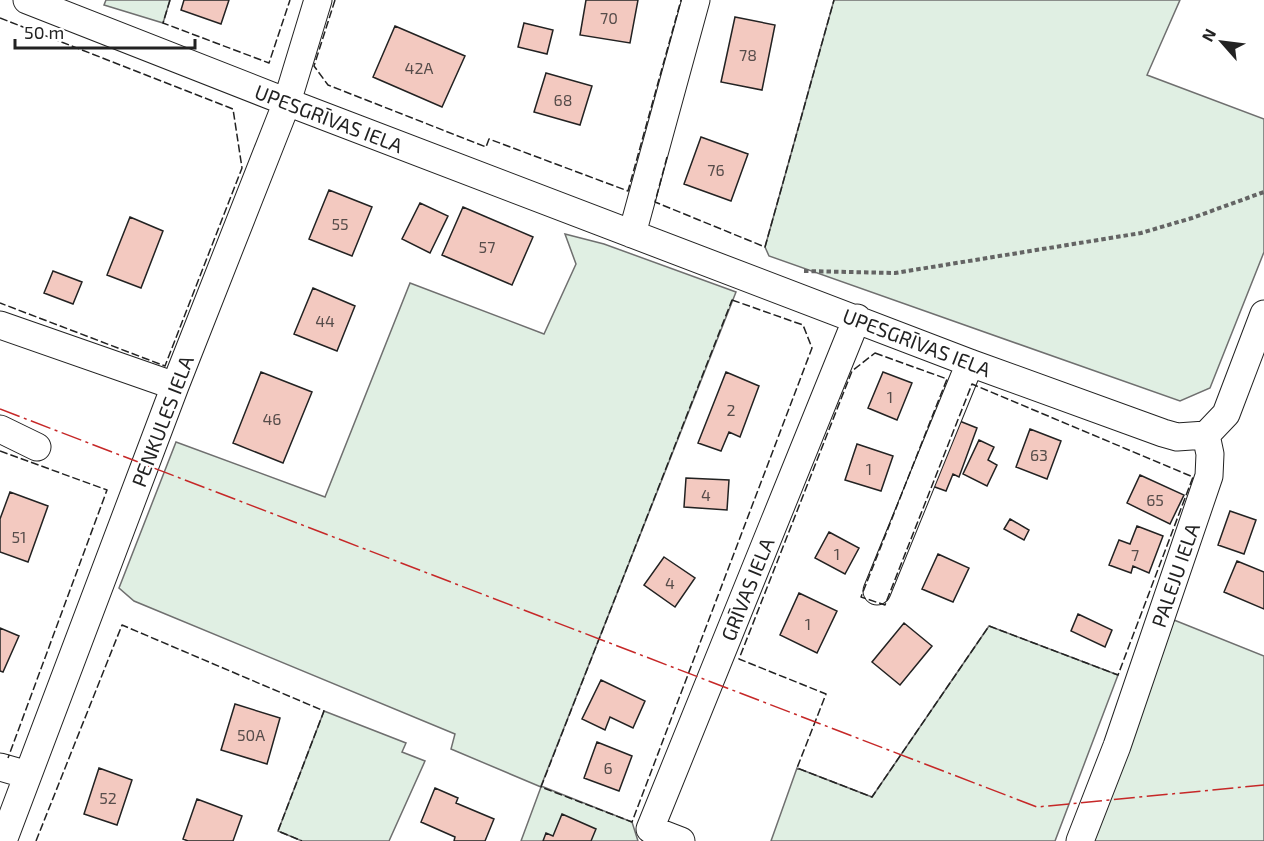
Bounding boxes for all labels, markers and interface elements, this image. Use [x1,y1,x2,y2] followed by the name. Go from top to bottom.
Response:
[600,8,618,27] house number: 70
[15,12,195,50] scale bar
[1192,12,1252,72] north arrow
[24,21,64,43] text: 50 m
[1197,25,1219,44] text: N
[739,45,757,64] house number: 78
[405,58,433,77] house number: 42A
[252,79,407,157] street label: UPESGRĪVAS IELA
[554,90,572,109] house number: 68
[707,160,725,179] house number: 76
[331,214,349,233] house number: 55
[479,237,495,256] house number: 57
[840,303,995,381] street label: UPESGRĪVAS IELA
[315,311,335,330] house number: 44
[126,351,198,490] street label: PENKULES IELA
[887,387,893,406] house number: 1
[727,400,736,419] house number: 2
[263,409,282,428] house number: 46
[1030,445,1048,464] house number: 63
[866,459,872,478] house number: 1
[701,485,711,504] house number: 4
[1146,490,1164,509] house number: 65
[1146,519,1204,630] street label: PALEJU IELA
[12,527,26,546] house number: 51
[715,533,779,644] street label: GRĪVAS IELA
[834,544,840,563] house number: 1
[1131,545,1139,564] house number: 7
[665,573,675,592] house number: 4
[805,614,811,633] house number: 1
[237,725,265,744] house number: 50A
[603,758,613,777] house number: 6
[99,788,117,807] house number: 52

